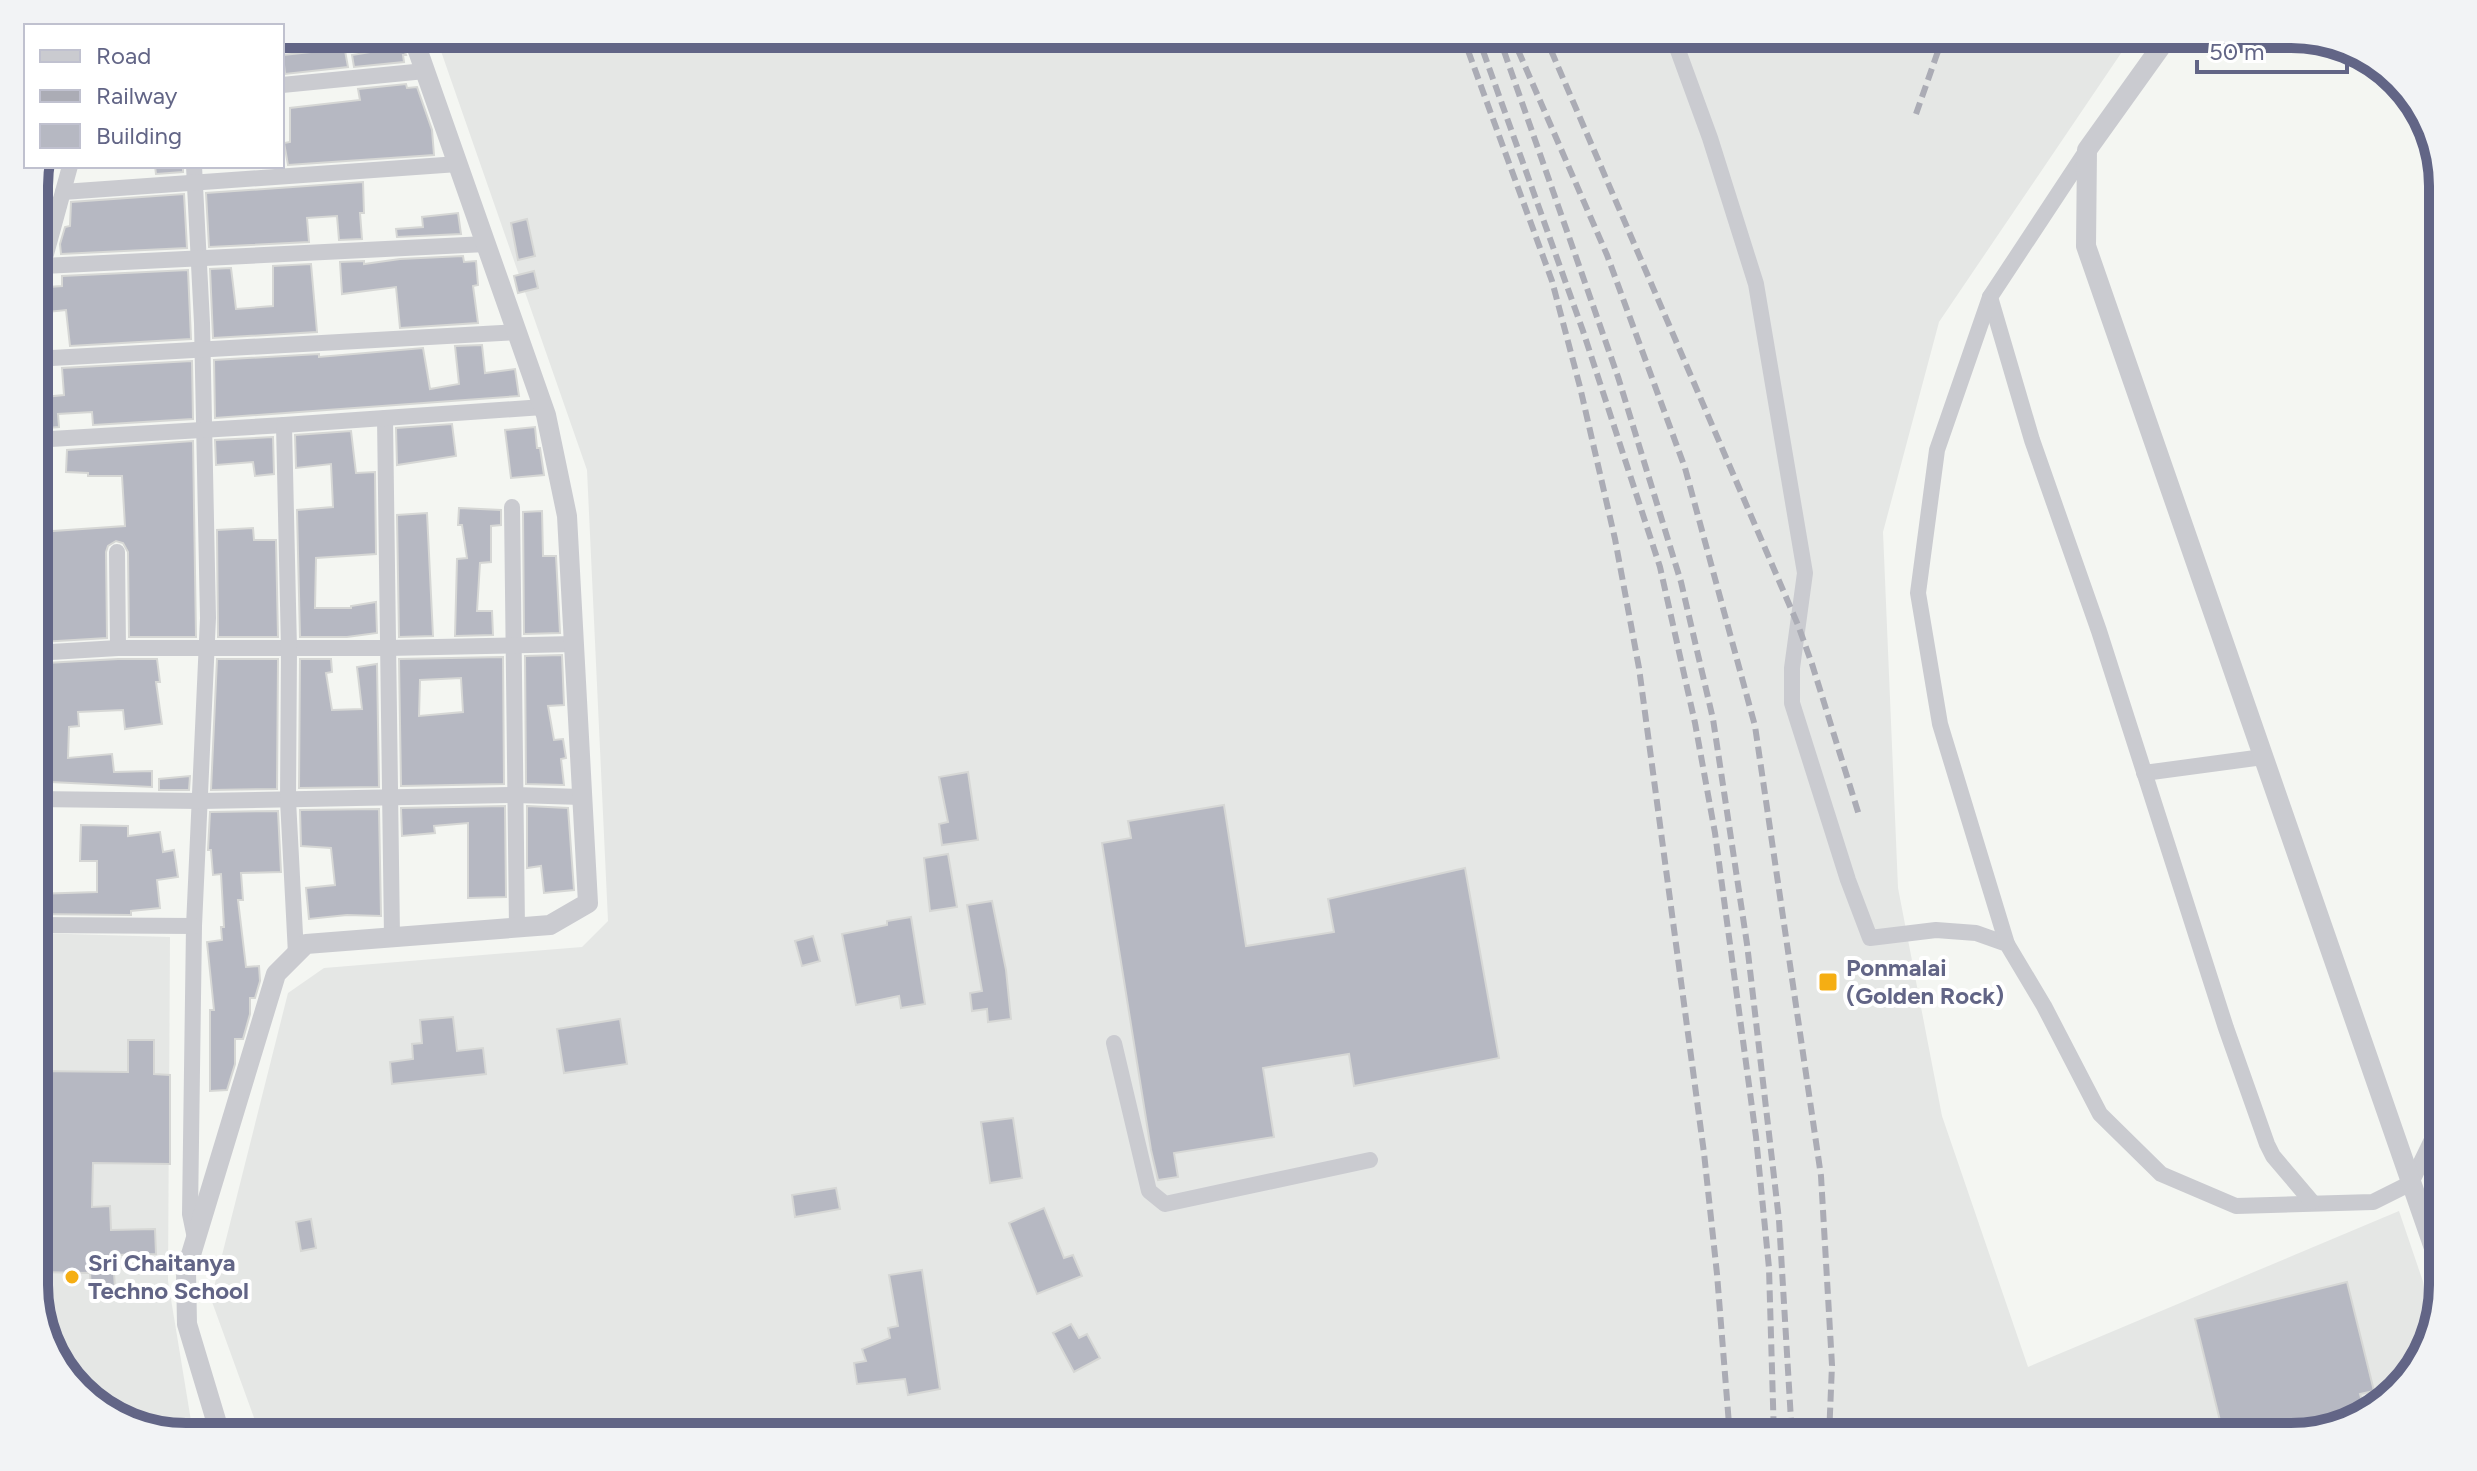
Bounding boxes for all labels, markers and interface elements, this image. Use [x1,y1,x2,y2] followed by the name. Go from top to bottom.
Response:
[24,24,284,168] legend
[2197,24,2347,74] scale bar
[2209,37,2265,66] text: 50 m
[96,41,151,70] text: Road
[96,81,178,110] text: Railway
[96,121,182,150] text: Building
[1846,953,2004,1010] place label: Ponmalai (Golden Rock)
[1817,971,1839,993] marker: Ponmalai (Golden Rock)
[88,1248,249,1305] place label: Sri Chaitanya Techno School
[63,1268,81,1286] marker: Sri Chaitanya Techno School

